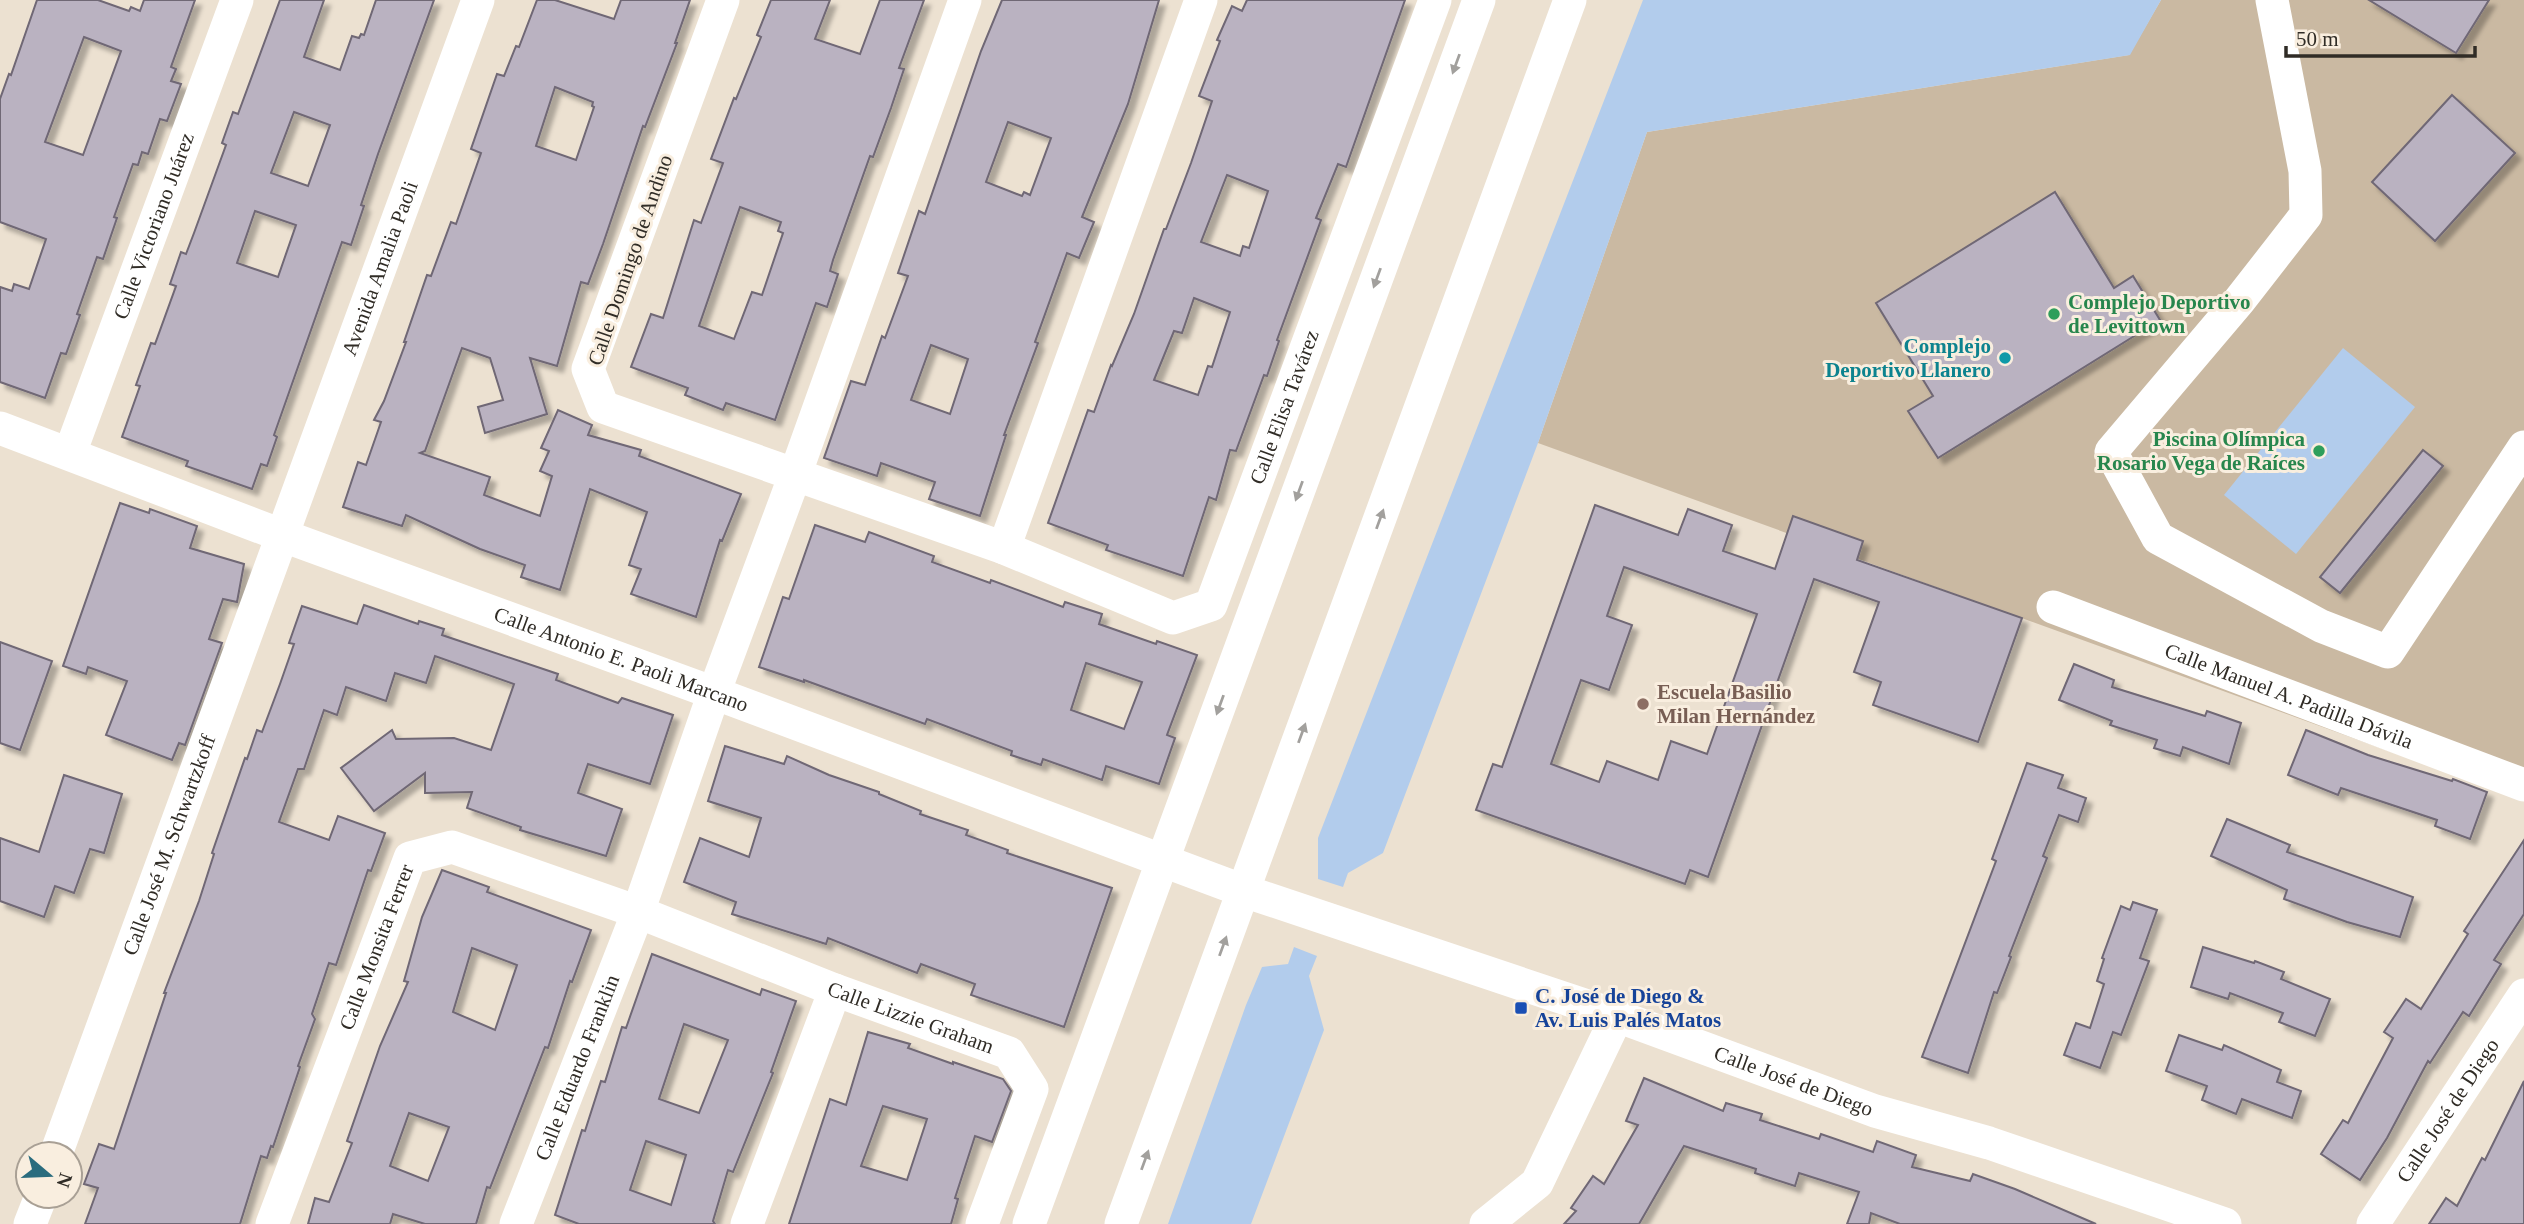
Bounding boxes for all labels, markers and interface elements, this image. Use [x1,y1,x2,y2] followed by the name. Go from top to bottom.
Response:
[2286,14,2475,58] scale bar
[2296,27,2339,51] text: 50 m
[1450,54,1461,75] one-way arrow
[108,129,199,322] street label: Calle Victoriano Juárez
[583,152,677,368] street label: Calle Domingo de Andino
[337,178,423,359] street label: Avenida Amalia Paoli
[1371,267,1382,288] one-way arrow
[2068,290,2251,338] place label: Complejo Deportivo de Levittown
[2046,306,2062,322] marker: Complejo Deportivo de Levittown
[1245,327,1324,488] street label: Calle Elisa Tavárez
[1825,334,1991,382] place label: Complejo Deportivo Llanero
[1997,350,2013,366] marker: Complejo Deportivo Llanero
[2097,427,2306,475] place label: Piscina Olímpica Rosario Vega de Raíces
[2311,443,2327,459] marker: Piscina Olímpica Rosario Vega de Raíces
[1293,481,1304,502] one-way arrow
[1375,509,1386,530] one-way arrow
[491,602,752,717] street label: Calle Antonio E. Paoli Marcano
[2161,638,2417,754] street label: Calle Manuel A. Padilla Dávila
[1657,680,1815,728] place label: Escuela Basilio Milan Hernández
[1215,694,1226,715] one-way arrow
[1635,696,1651,712] marker: Escuela Basilio Milan Hernández
[1296,722,1307,743] one-way arrow
[118,731,220,959] street label: Calle José M. Schwartzkoff
[334,861,419,1033] street label: Calle Monsita Ferrer
[1218,936,1229,957] one-way arrow
[530,971,624,1164] street label: Calle Eduardo Franklin
[824,976,997,1058] street label: Calle Lizzie Graham
[1535,984,1721,1032] place label: C. José de Diego & Av. Luis Palés Matos
[1513,1000,1529,1016] marker: C. José de Diego & Av. Luis Palés Matos
[2392,1034,2504,1187] street label: Calle José de Diego
[1711,1041,1876,1121] street label: Calle José de Diego
[14,1140,84,1210] north arrow
[1139,1149,1150,1170] one-way arrow
[52,1170,77,1191] text: N

